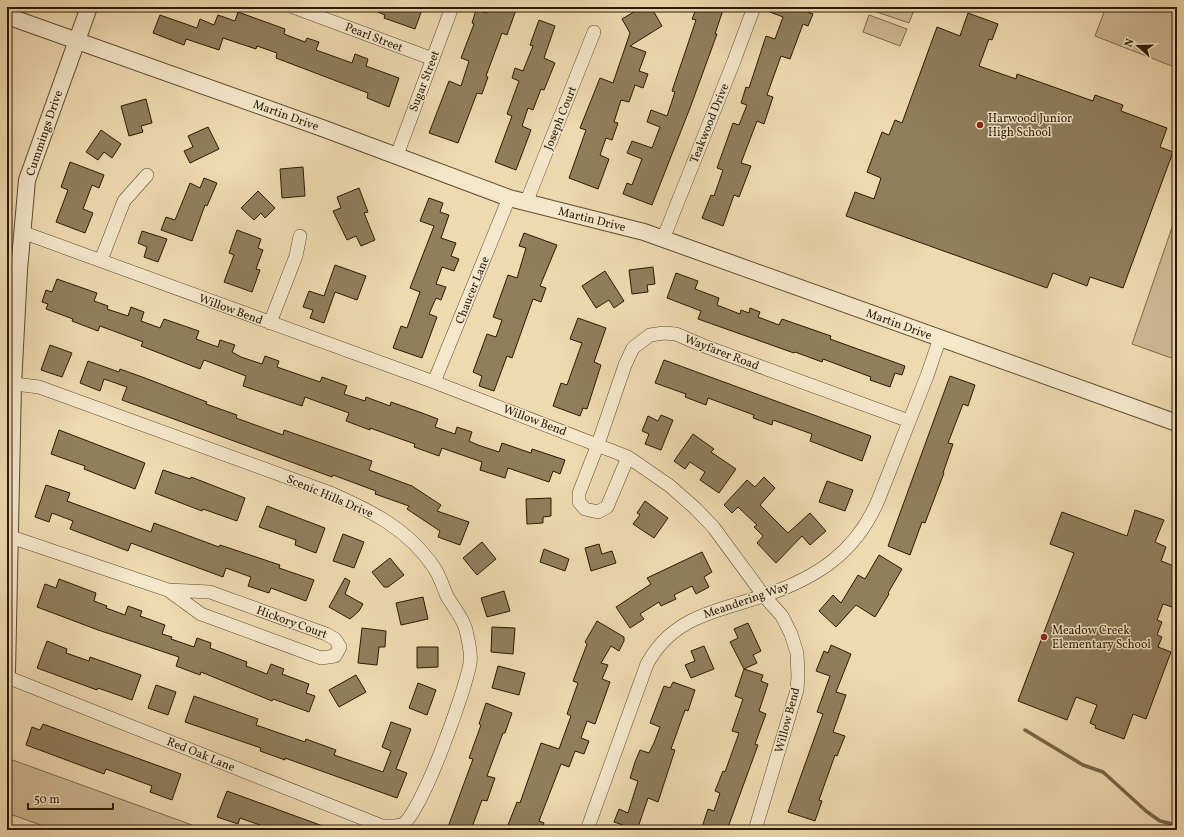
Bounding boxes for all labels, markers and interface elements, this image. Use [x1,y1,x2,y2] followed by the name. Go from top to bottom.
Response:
[342,20,405,56] street label: Pearl Street
[1118,26,1158,66] north arrow
[1122,37,1138,49] text: N
[406,48,444,114] street label: Sugar Street
[687,81,733,166] street label: Teakwood Drive
[541,84,581,153] street label: Joseph Court
[23,88,67,178] street label: Cummings Drive
[251,97,321,135] street label: Martin Drive
[988,111,1072,141] place label: Harwood Junior High School
[975,120,985,130] marker: Harwood Junior High School
[556,204,627,236] street label: Martin Drive
[452,254,494,327] street label: Chaucer Lane
[196,291,265,329] street label: Willow Bend
[864,306,934,344] street label: Martin Drive
[682,331,761,375] street label: Wayfarer Road
[500,401,569,441] street label: Willow Bend
[284,471,376,523] street label: Scenic Hills Drive
[701,579,792,623] street label: Meandering Way
[254,603,329,643] street label: Hickory Court
[1052,623,1151,653] place label: Meadow Creek Elementary School
[1039,632,1049,642] marker: Meadow Creek Elementary School
[772,686,804,755] street label: Willow Bend
[164,734,237,776] street label: Red Oak Lane
[28,785,113,811] scale bar
[34,792,60,808] text: 50 m

